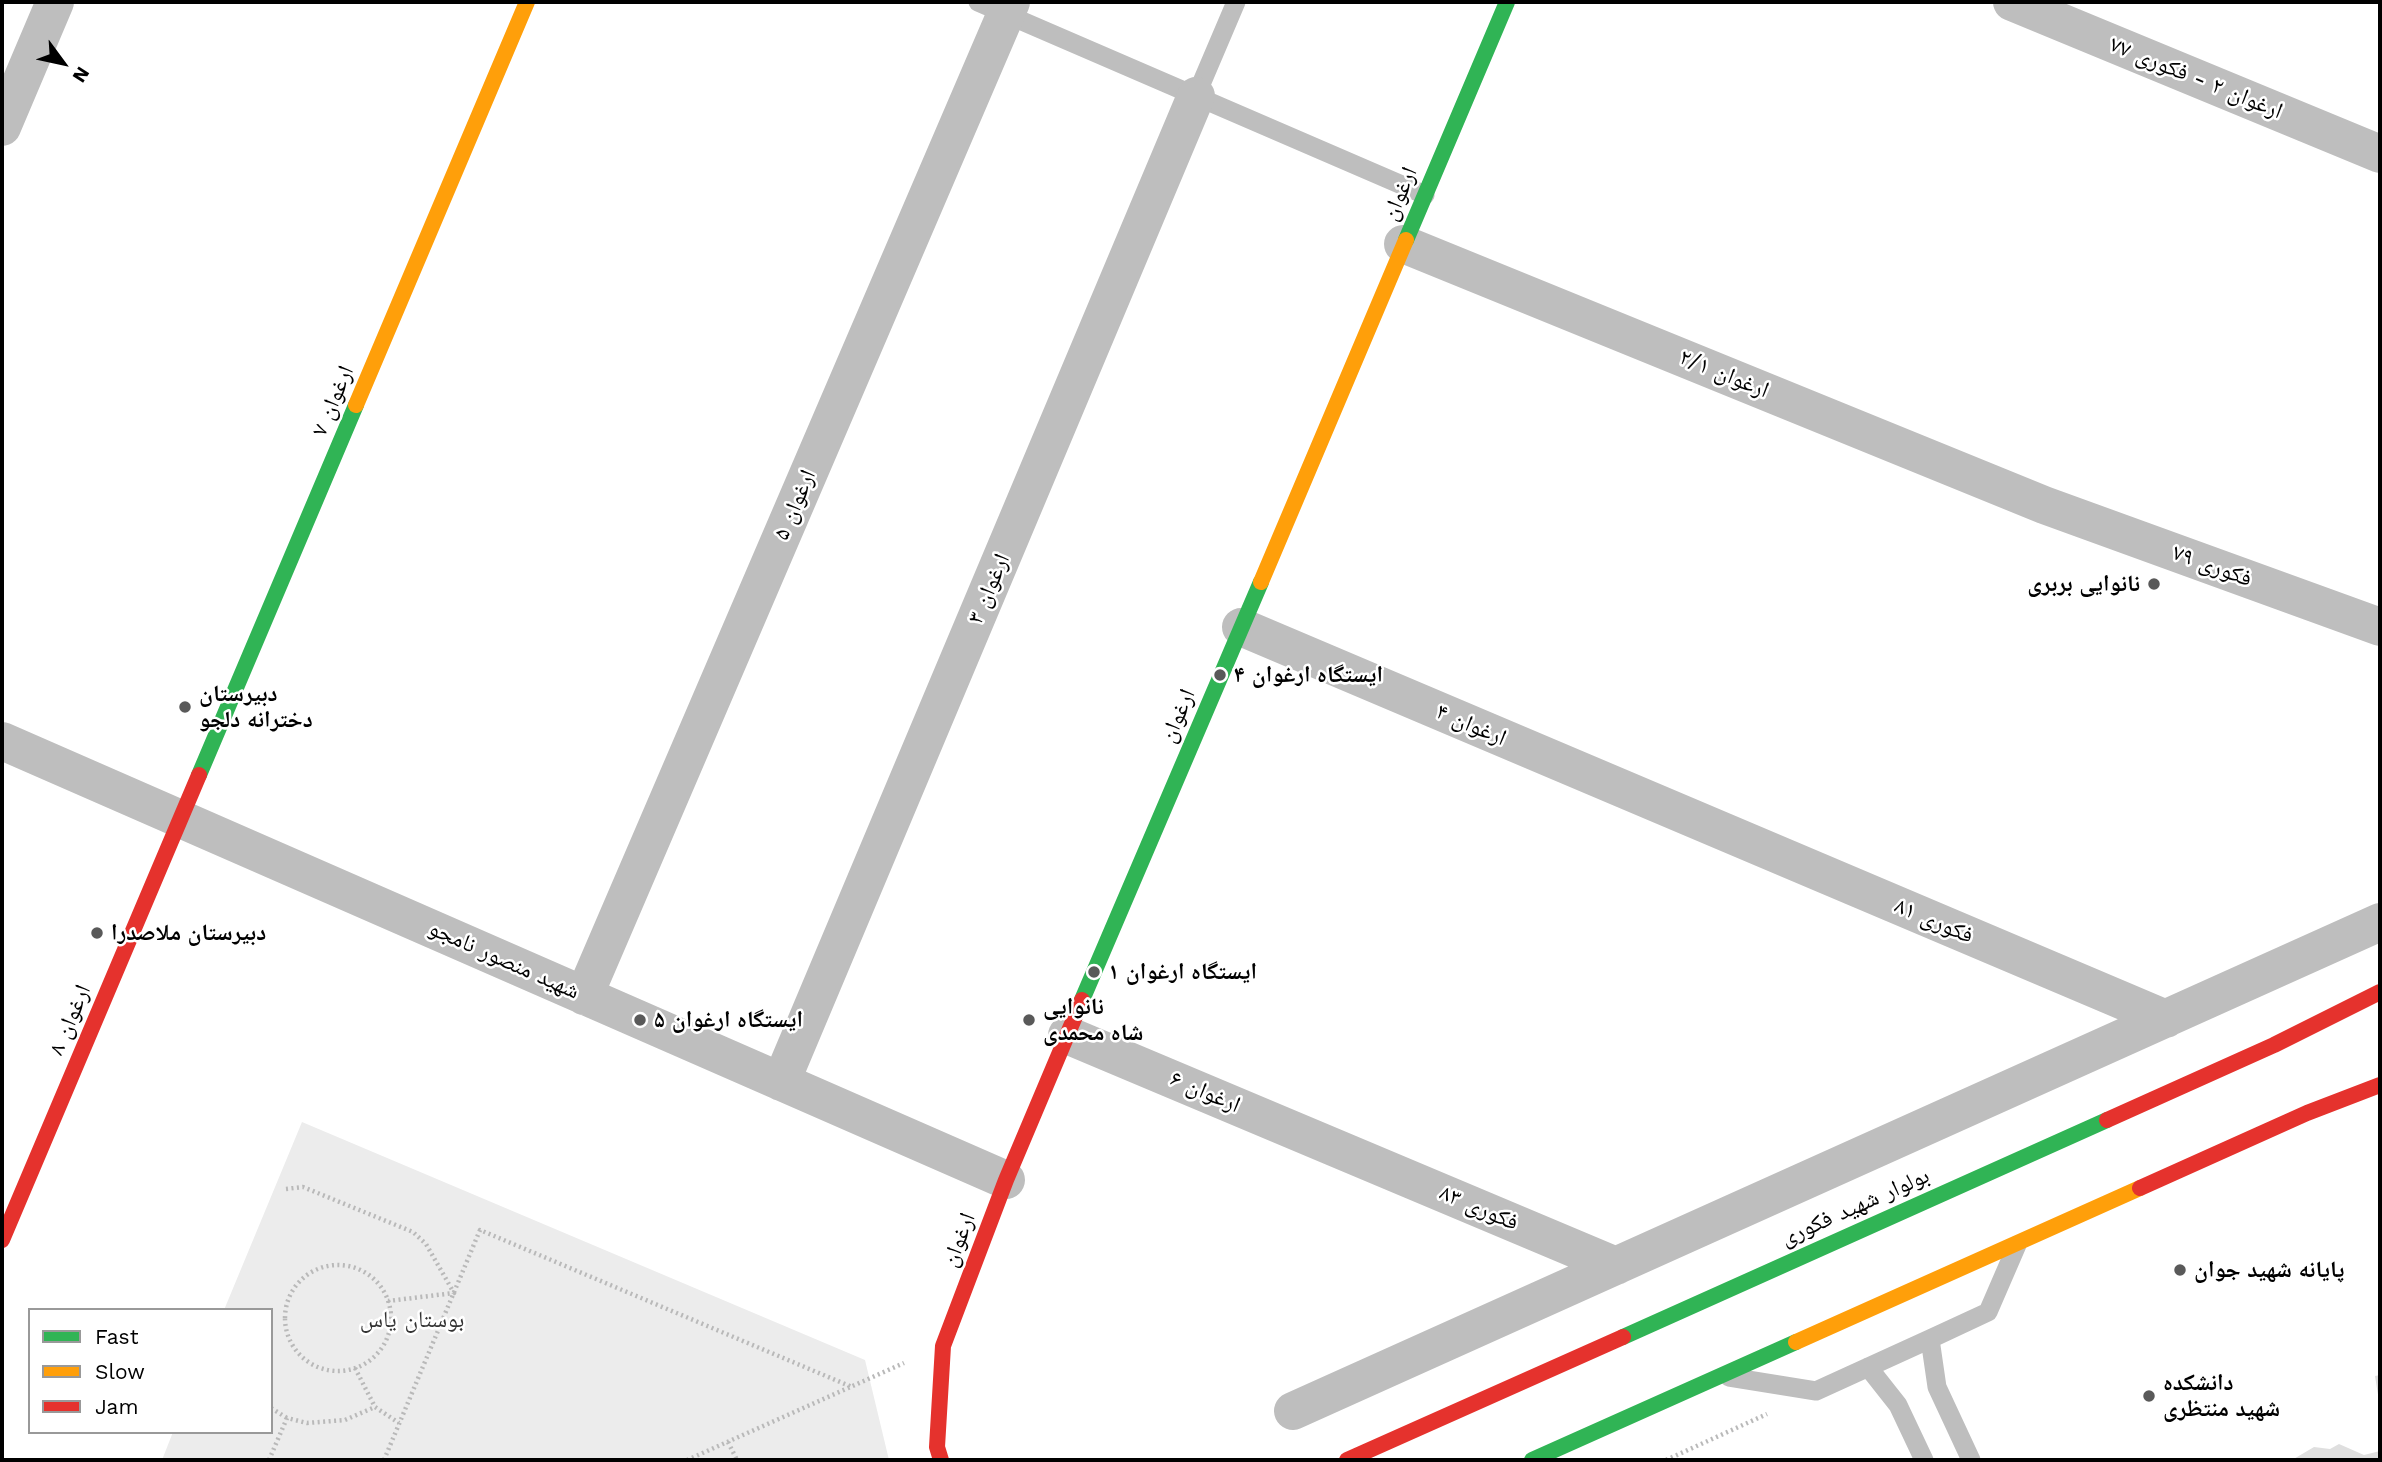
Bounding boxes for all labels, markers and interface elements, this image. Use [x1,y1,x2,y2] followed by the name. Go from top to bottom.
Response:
[28,28,98,98] north arrow
[2106,31,2286,125] street label: ارغوان ۲ - فکوری ۷۷
[68,63,95,87] text: N
[1376,163,1424,225] street label: ارغوان
[1675,344,1773,404] street label: ارغوان ۲/۱
[306,362,360,440] street label: ارغوان ۷
[768,466,822,544] street label: ارغوان ۵
[2168,539,2256,593] street label: فکوری ۷۹
[962,550,1016,628] street label: ارغوان ۳
[2027,570,2140,598] place label: نانوایی بربری
[2146,576,2162,592] marker: نانوایی بربری
[1234,661,1383,689] place label: ایستگاه ارغوان ۴
[1212,667,1228,683] marker: ایستگاه ارغوان ۴
[199,680,313,734] place label: دبیرستان دخترانه دلجو
[1154,685,1202,747] street label: ارغوان
[1432,698,1510,752] street label: ارغوان ۴
[177,699,193,715] marker: دبیرستان دخترانه دلجو
[1891,892,1977,950] street label: فکوری ۸۱
[424,914,584,1006] street label: شهید منصور نامجو
[111,919,266,947] place label: دبیرستان ملاصدرا
[89,925,105,941] marker: دبیرستان ملاصدرا
[1108,958,1257,986] place label: ایستگاه ارغوان ۱
[1086,964,1102,980] marker: ایستگاه ارغوان ۱
[43,981,97,1059] street label: ارغوان ۸
[1043,993,1143,1047] place label: نانوایی شاه محمدی
[654,1006,803,1034] place label: ایستگاه ارغوان ۵
[632,1012,648,1028] marker: ایستگاه ارغوان ۵
[1021,1012,1037,1028] marker: نانوایی شاه محمدی
[1166,1065,1244,1119] street label: ارغوان ۶
[1776,1162,1934,1252] street label: بولوار شهید فکوری
[1436,1179,1522,1237] street label: فکوری ۸۳
[936,1209,982,1271] street label: ارغوان
[2194,1256,2344,1284] place label: پایانه شهید جوان
[2172,1262,2188,1278] marker: پایانه شهید جوان
[360,1306,464,1334] park label: بوستان یاس
[28,1308,273,1434] legend
[95,1324,139,1349] text: Fast
[95,1359,145,1384] text: Slow
[2163,1369,2280,1423] place label: دانشکده شهید منتظری
[2141,1388,2157,1404] marker: دانشکده شهید منتظری
[95,1394,138,1419] text: Jam

